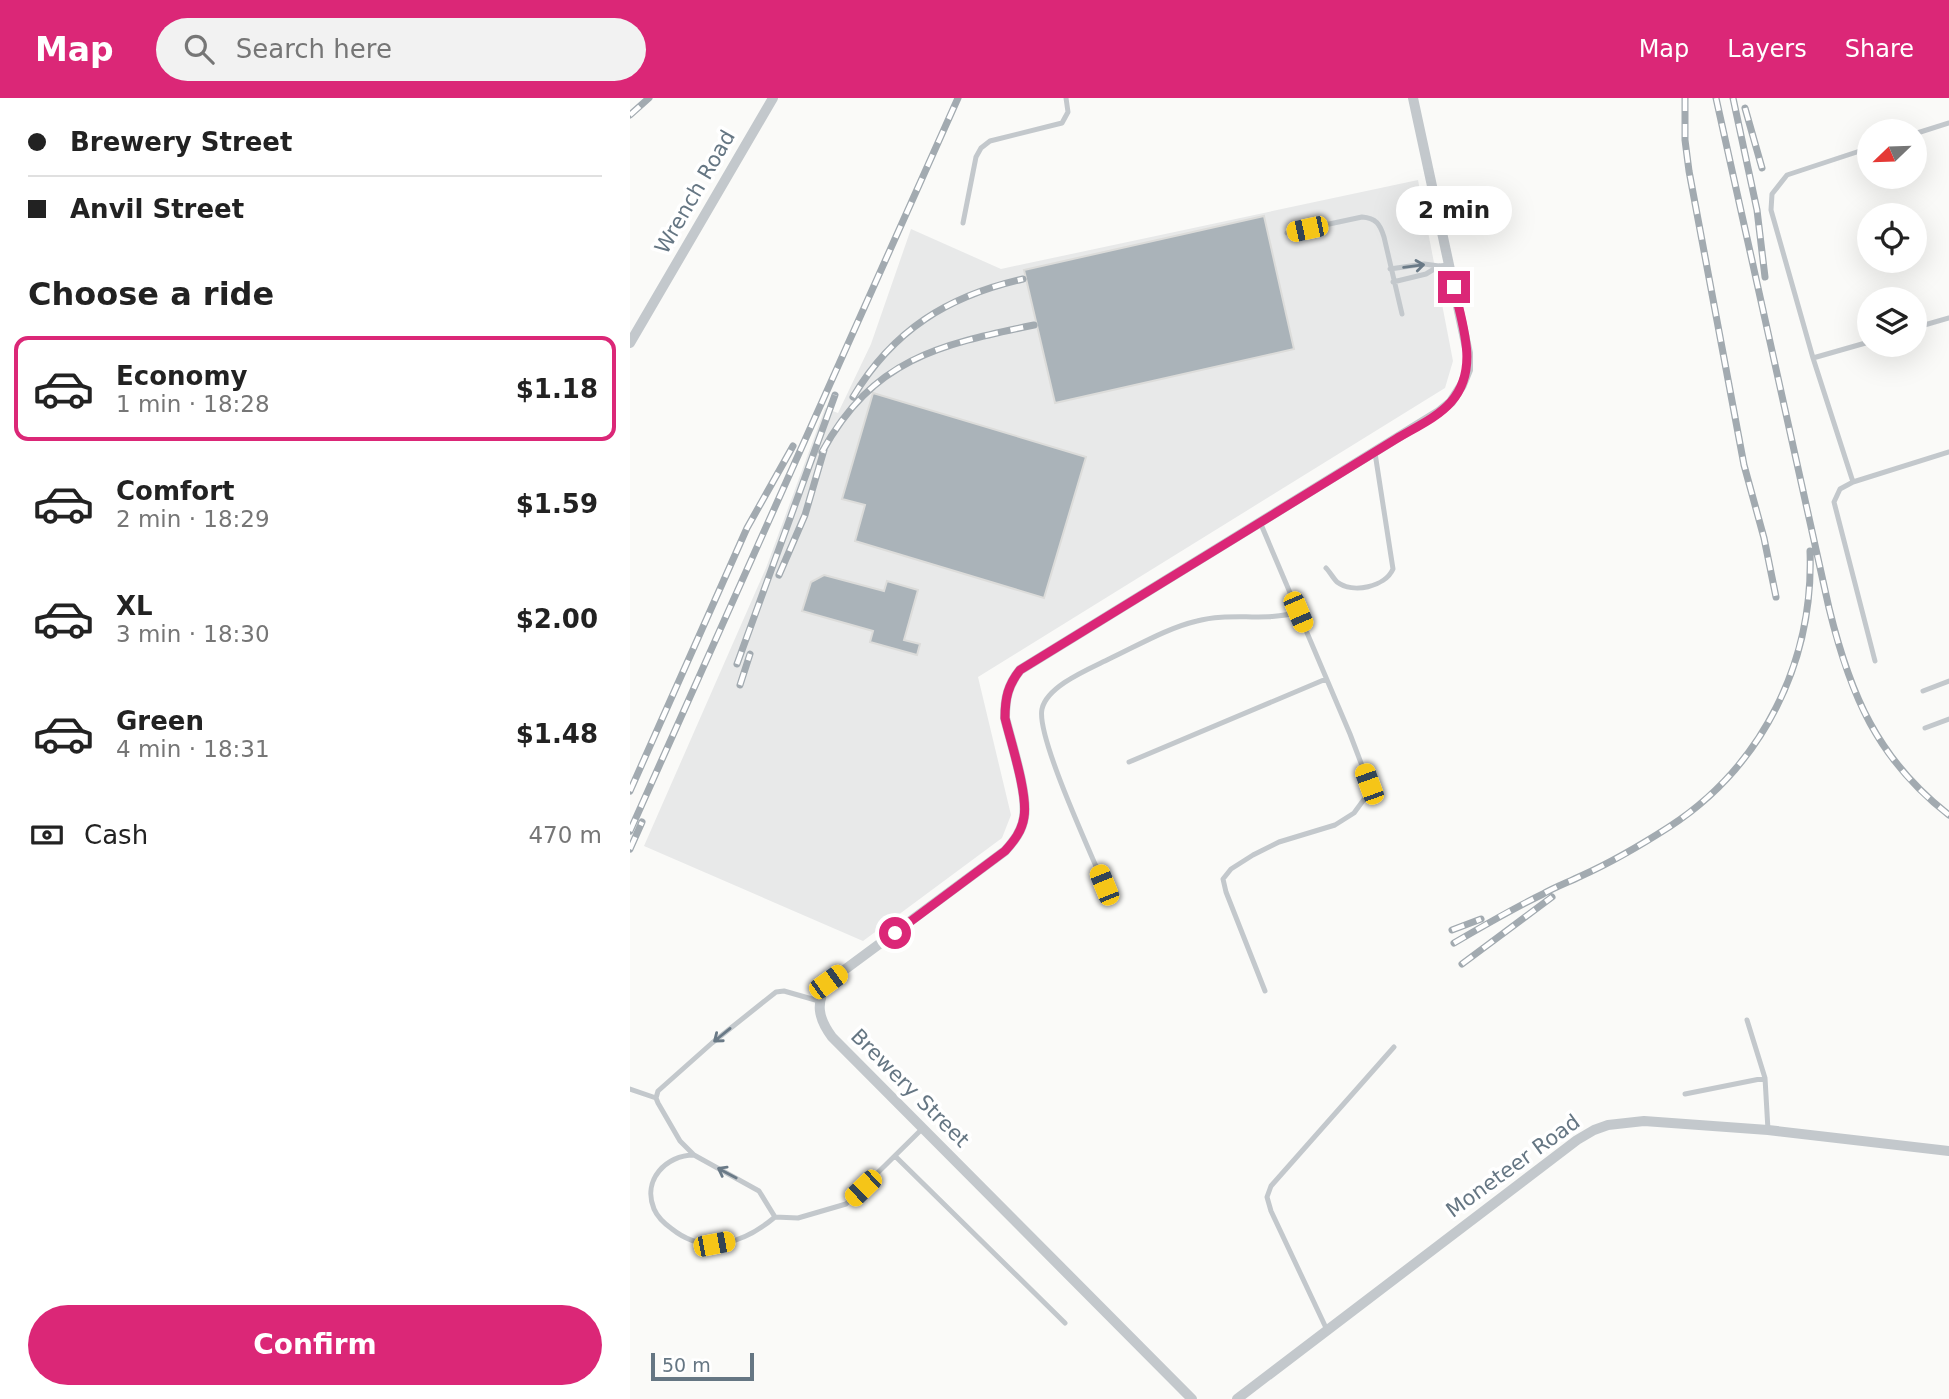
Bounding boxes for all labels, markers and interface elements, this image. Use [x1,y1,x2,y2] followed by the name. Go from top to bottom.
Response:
[156,18,646,81] search box
[35,30,114,69] text: Map
[180,30,218,68] icon: search
[236,34,392,64] text: Search here
[1639,35,1689,63] text: Map
[1727,35,1807,63] text: Layers
[1845,35,1914,63] text: Share
[1857,119,1927,189] north arrow
[1857,119,1927,357] map controls
[650,126,740,258] street label: Wrench Road
[70,127,292,157] text: Brewery Street
[1396,186,1512,234] callout: 2 min
[70,194,244,224] text: Anvil Street
[1418,197,1490,223] text: 2 min
[1857,203,1927,273] button: locate
[1285,214,1330,244] car
[1403,259,1425,272] one-way arrow
[1438,271,1470,303] route end
[28,275,274,313] text: Choose a ride
[1857,287,1927,357] button: layers
[32,357,95,420] icon: car
[116,361,247,391] text: Economy
[516,374,598,404] text: $1.18
[116,391,270,417] text: 1 min · 18:28
[32,472,95,535] icon: car
[116,476,234,506] text: Comfort
[516,489,598,519] text: $1.59
[116,506,270,532] text: 2 min · 18:29
[32,587,95,650] icon: car
[1281,589,1316,635] car
[116,591,153,621] text: XL
[516,604,598,634] text: $2.00
[116,621,270,647] text: 3 min · 18:30
[32,702,95,765] icon: car
[116,706,204,736] text: Green
[516,719,598,749] text: $1.48
[116,736,270,762] text: 4 min · 18:31
[1352,761,1387,807] car
[28,816,66,854] icon: cash
[84,820,148,850] text: Cash
[528,822,602,848] text: 470 m
[1087,862,1122,908] car
[879,917,911,949] route start
[805,961,852,1003] car
[846,1024,974,1152] street label: Brewery Street
[714,1027,732,1042] one-way arrow
[1442,1109,1584,1223] street label: Moneteer Road
[717,1166,737,1180] one-way arrow
[841,1166,886,1210] car
[692,1230,737,1258] car
[28,1305,602,1385] button: Confirm
[651,1350,754,1382] scale bar
[662,1354,711,1376] text: 50 m

